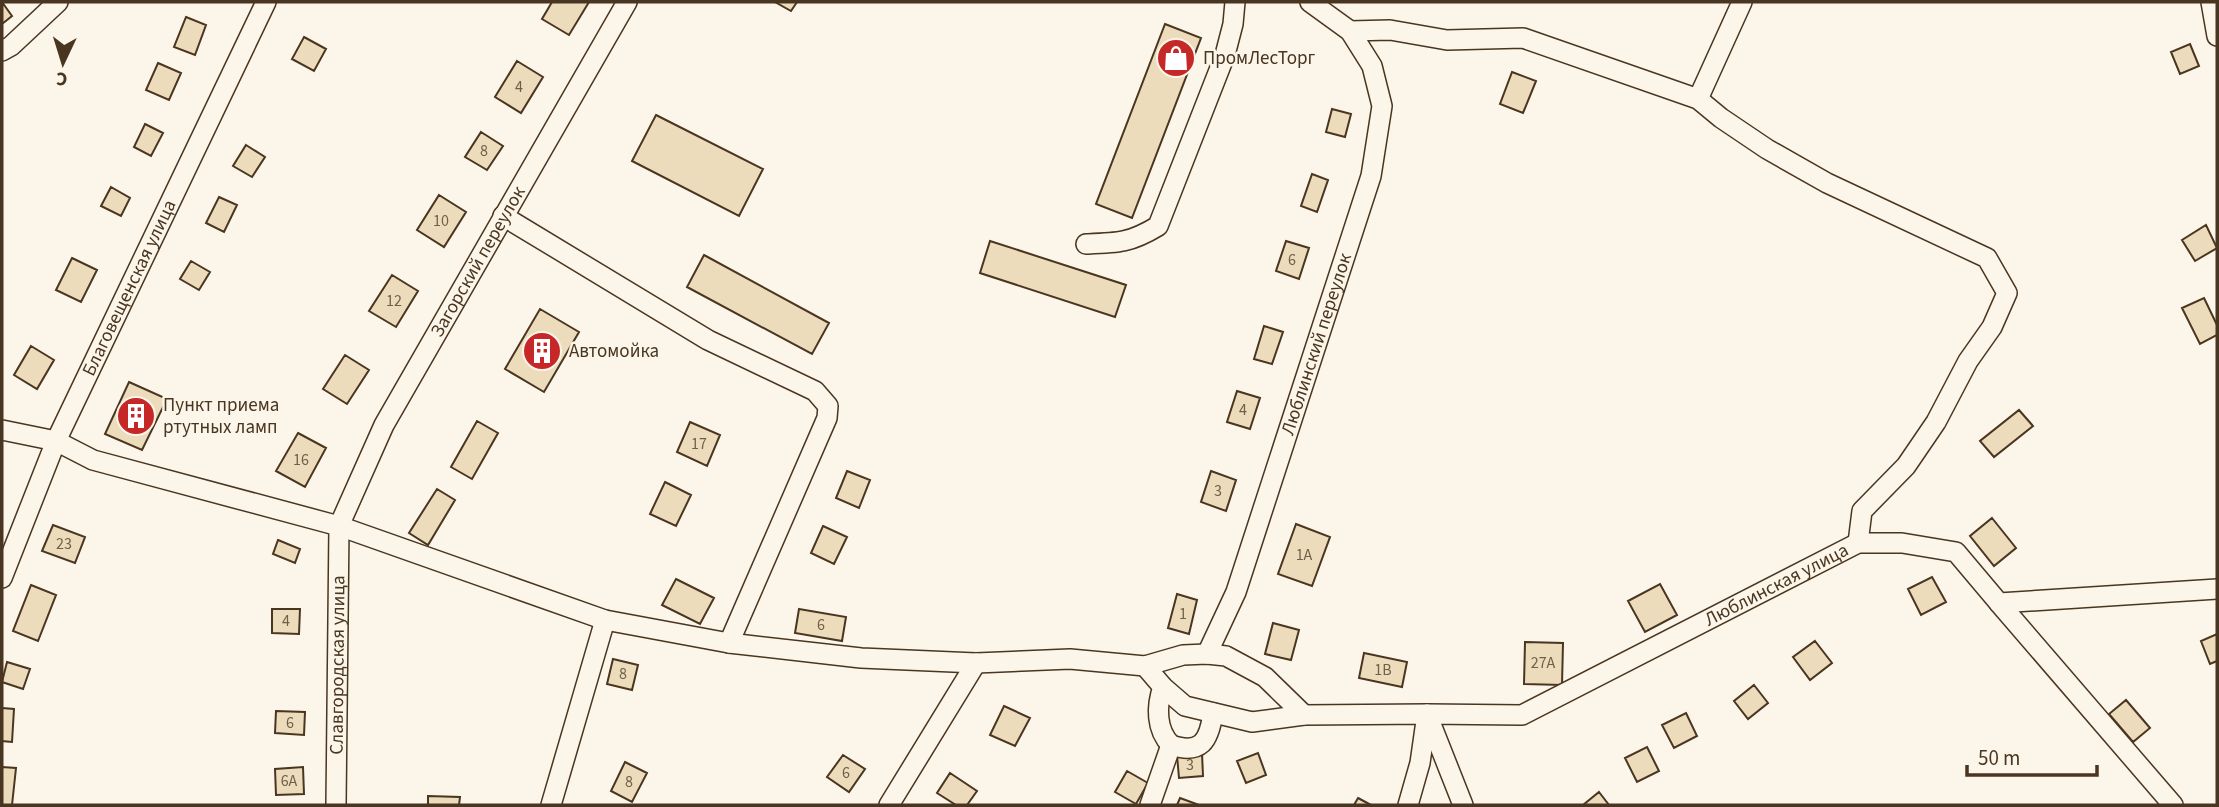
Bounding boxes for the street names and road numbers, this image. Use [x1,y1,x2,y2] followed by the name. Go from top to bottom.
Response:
[424,181,532,342] street label: Загорский переулок
[76,195,183,381] street label: Благовещенская улица
[1274,249,1359,439] street label: Люблинский переулок
[1700,537,1853,633] street label: Люблинская улица
[323,575,352,755] street label: Славгородская улица

